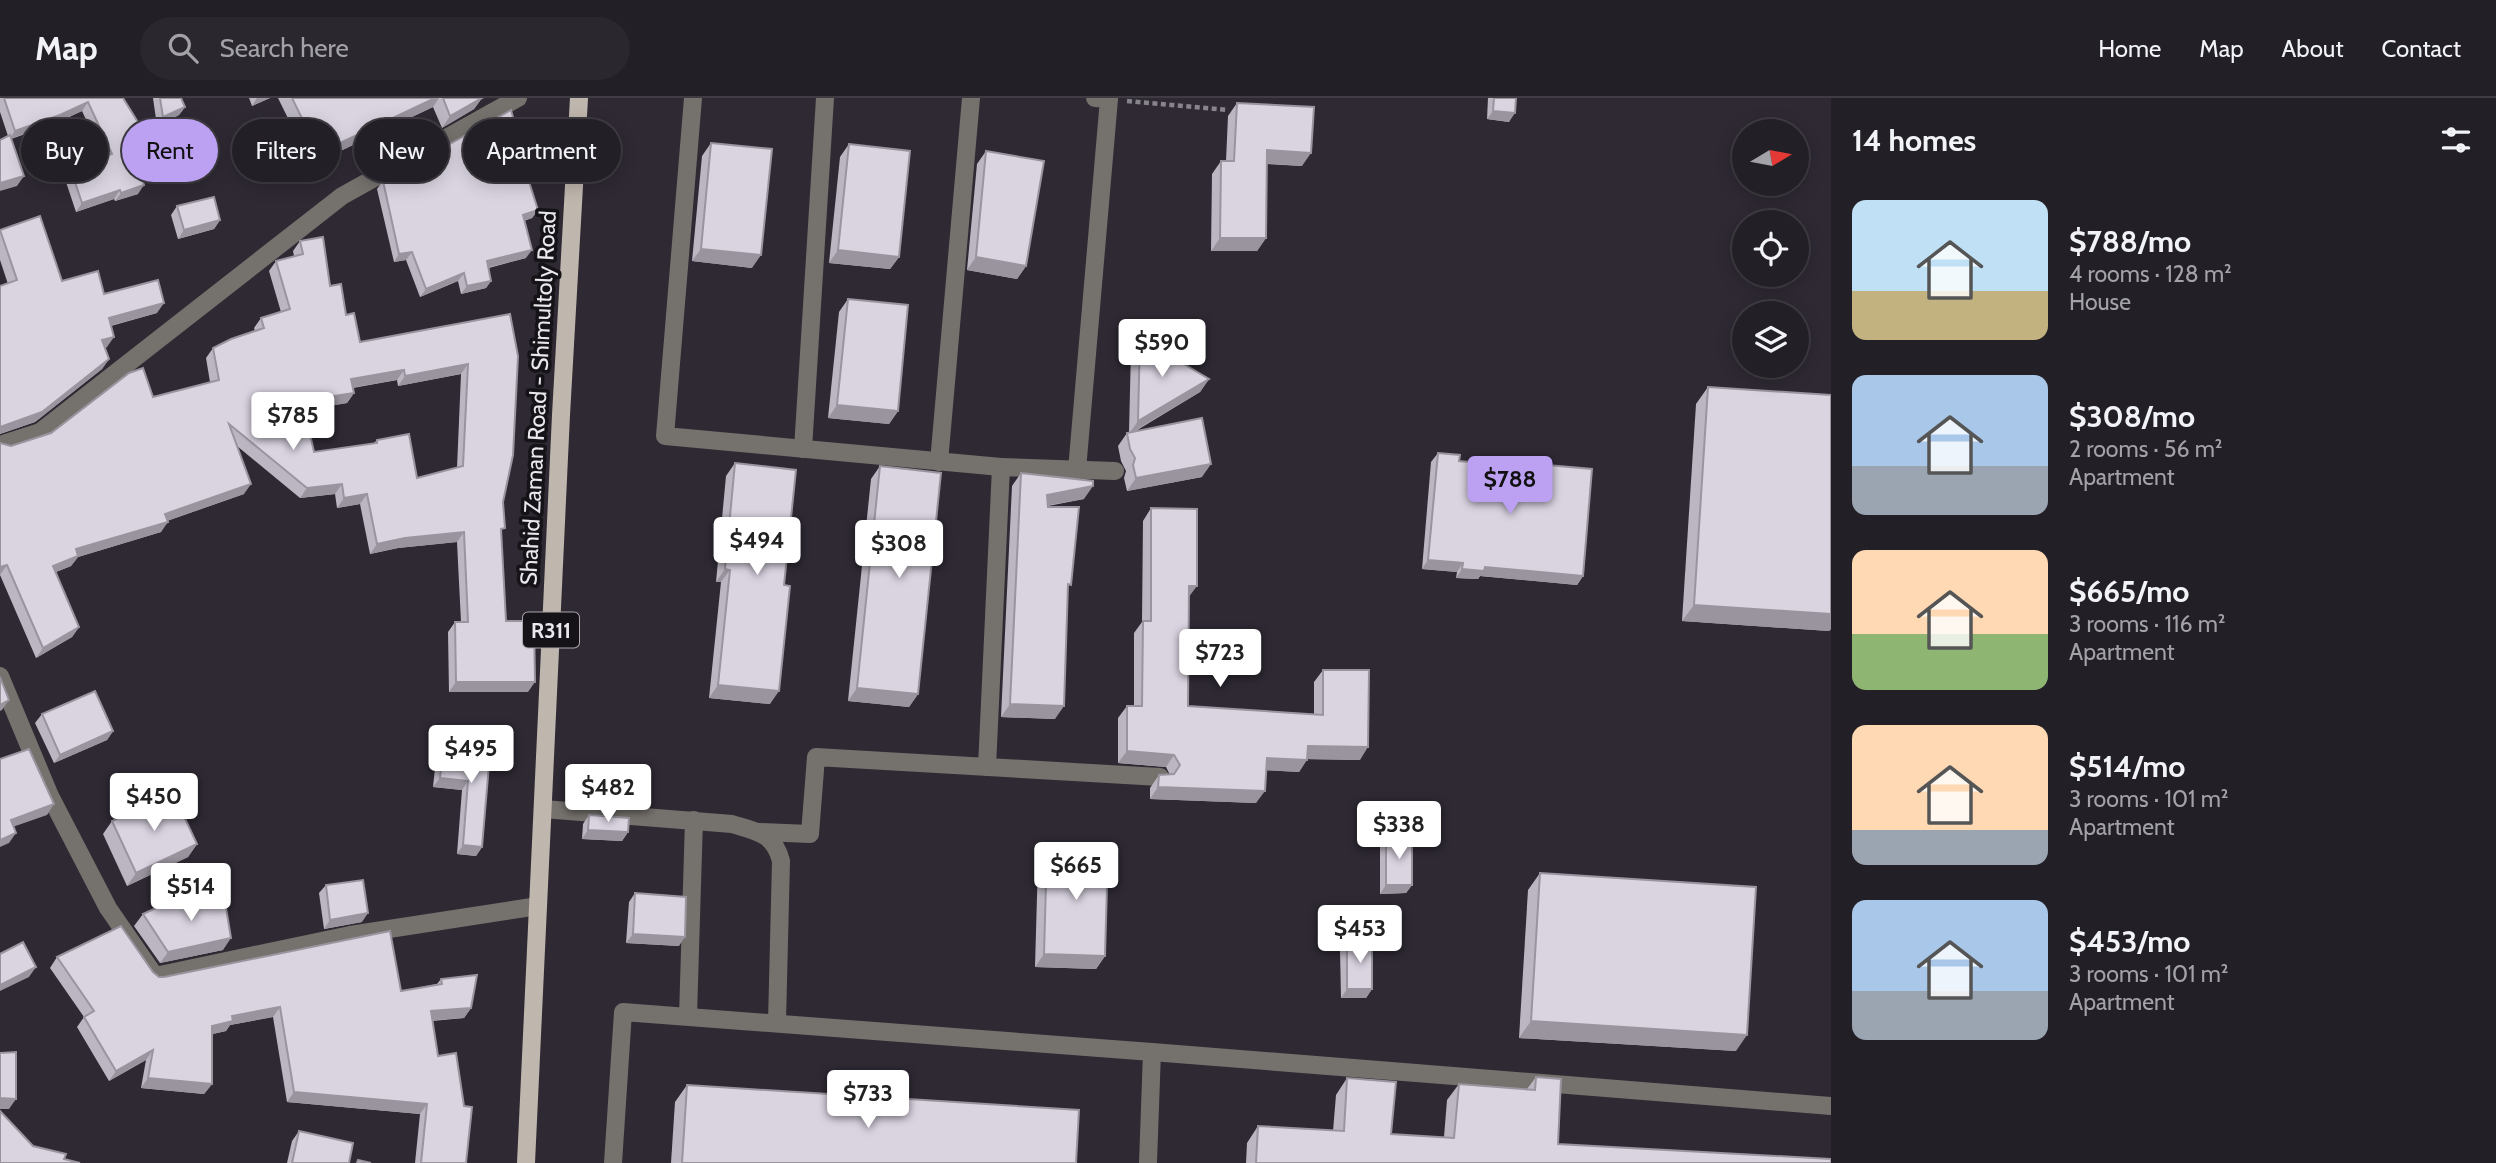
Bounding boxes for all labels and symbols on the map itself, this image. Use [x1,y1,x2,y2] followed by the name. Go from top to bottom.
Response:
[1732,119,1810,196] north arrow
[514,210,562,586] street label: Shahid Zaman Road - Shimultoly Road
[1121,320,1203,379] pin: $590
[252,392,334,452] pin: $785
[1469,456,1551,516] pin: $788
[716,518,798,577] pin: $494
[858,520,940,580] pin: $308
[523,612,579,648] road number: R311
[1179,630,1261,689] pin: $723
[430,726,512,785] pin: $495
[567,764,649,824] pin: $482
[113,774,195,833] pin: $450
[1358,802,1440,861] pin: $338
[1035,842,1117,902] pin: $665
[150,864,232,923] pin: $514
[1319,906,1401,965] pin: $453
[827,1070,909,1130] pin: $733

